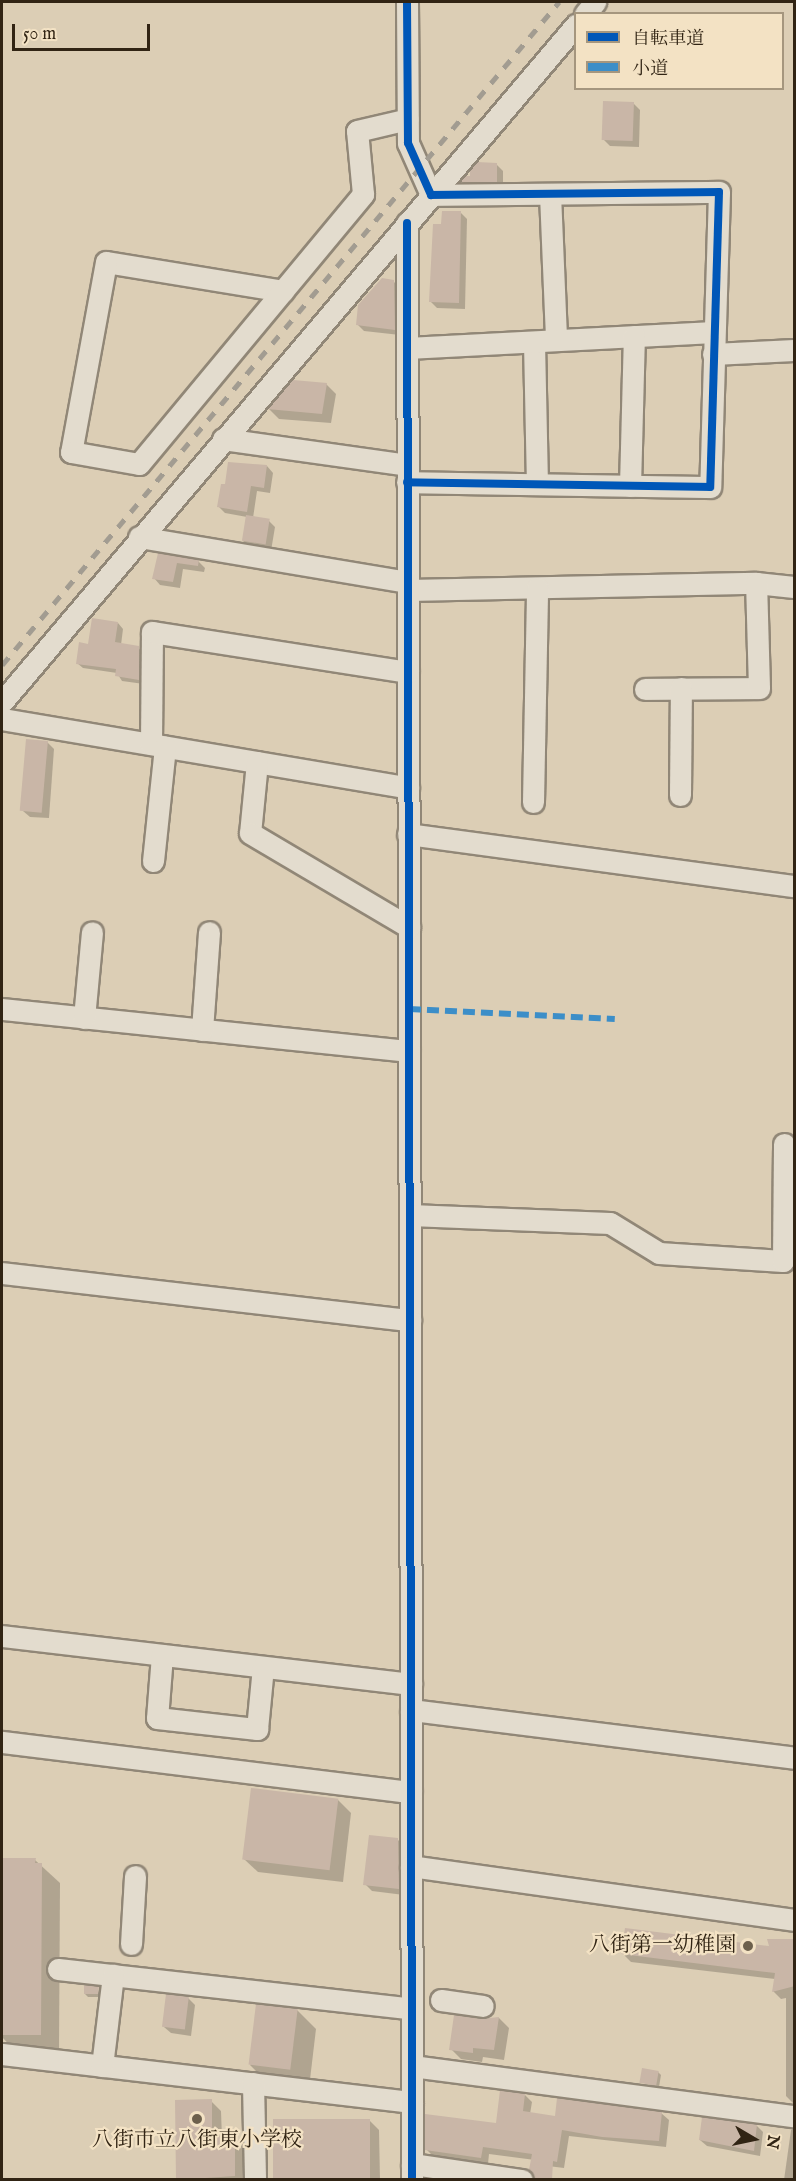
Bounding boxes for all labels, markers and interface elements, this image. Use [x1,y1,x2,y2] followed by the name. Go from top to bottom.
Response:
[15,12,153,50] scale bar
[574,12,784,90] legend
[23,23,56,46] text: 50 m
[632,28,704,51] text: 自転車道
[632,58,668,81] text: 小道
[589,1933,736,1959] place label: 八街第一幼稚園
[741,1939,755,1953] marker: 八街第一幼稚園
[724,2109,784,2169] north arrow
[190,2112,204,2126] marker: 八街市立八街東小学校
[92,2128,302,2154] place label: 八街市立八街東小学校
[761,2133,783,2150] text: N

